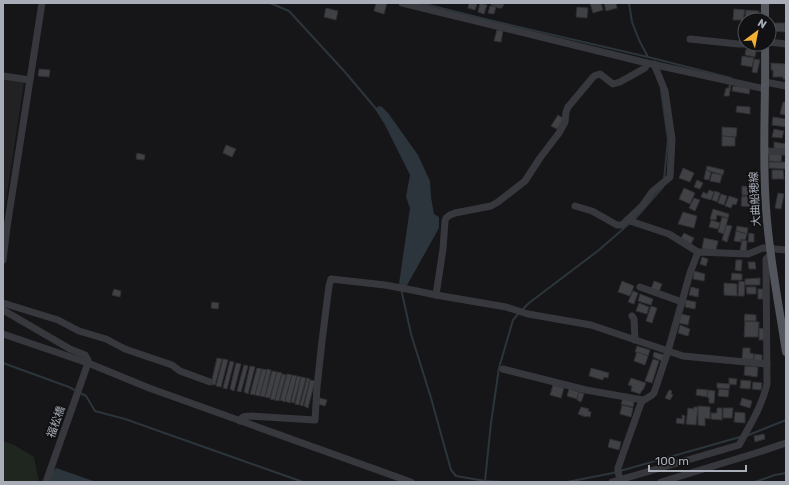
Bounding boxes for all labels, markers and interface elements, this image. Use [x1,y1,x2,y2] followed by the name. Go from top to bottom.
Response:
[737,12,777,52] north arrow
[755,16,769,32] text: N
[747,171,763,227] street label: 大曲船穂線
[44,404,68,440] street label: 福松橋
[649,447,746,473] scale bar
[655,454,689,468] text: 100 m

